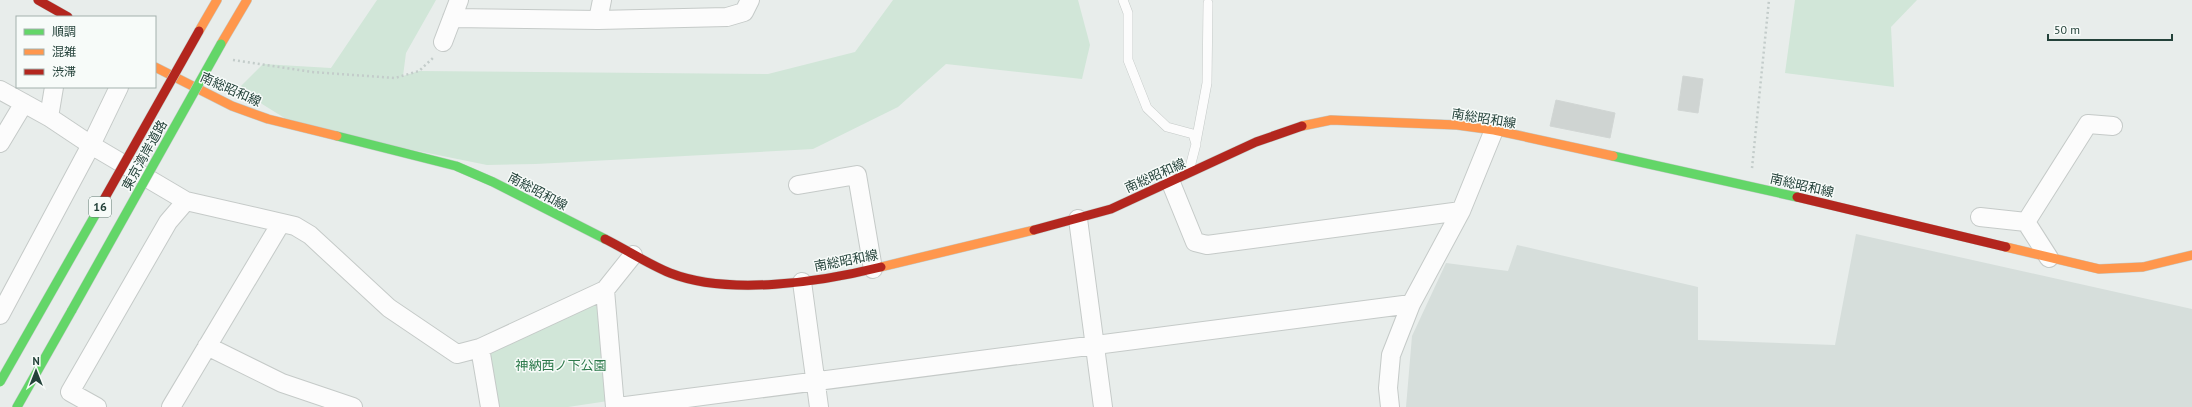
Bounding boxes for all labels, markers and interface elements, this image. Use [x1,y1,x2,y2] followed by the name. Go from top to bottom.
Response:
[16,16,156,88] legend
[2048,16,2172,42] scale bar
[2054,22,2080,37] text: 50 m
[52,24,76,39] text: 順調
[52,44,76,59] text: 混雑
[52,64,76,79] text: 渋滞
[198,68,264,110] street label: 南総昭和線
[1450,105,1517,132] street label: 南総昭和線
[118,117,171,193] street label: 東京湾岸道路
[1122,154,1188,196] street label: 南総昭和線
[505,169,570,214] street label: 南総昭和線
[1768,170,1835,201] street label: 南総昭和線
[89,197,111,217] road number: 16
[813,246,880,275] street label: 南総昭和線
[16,351,56,391] north arrow
[32,354,40,368] text: N
[515,357,607,374] park label: 神納西ノ下公園

